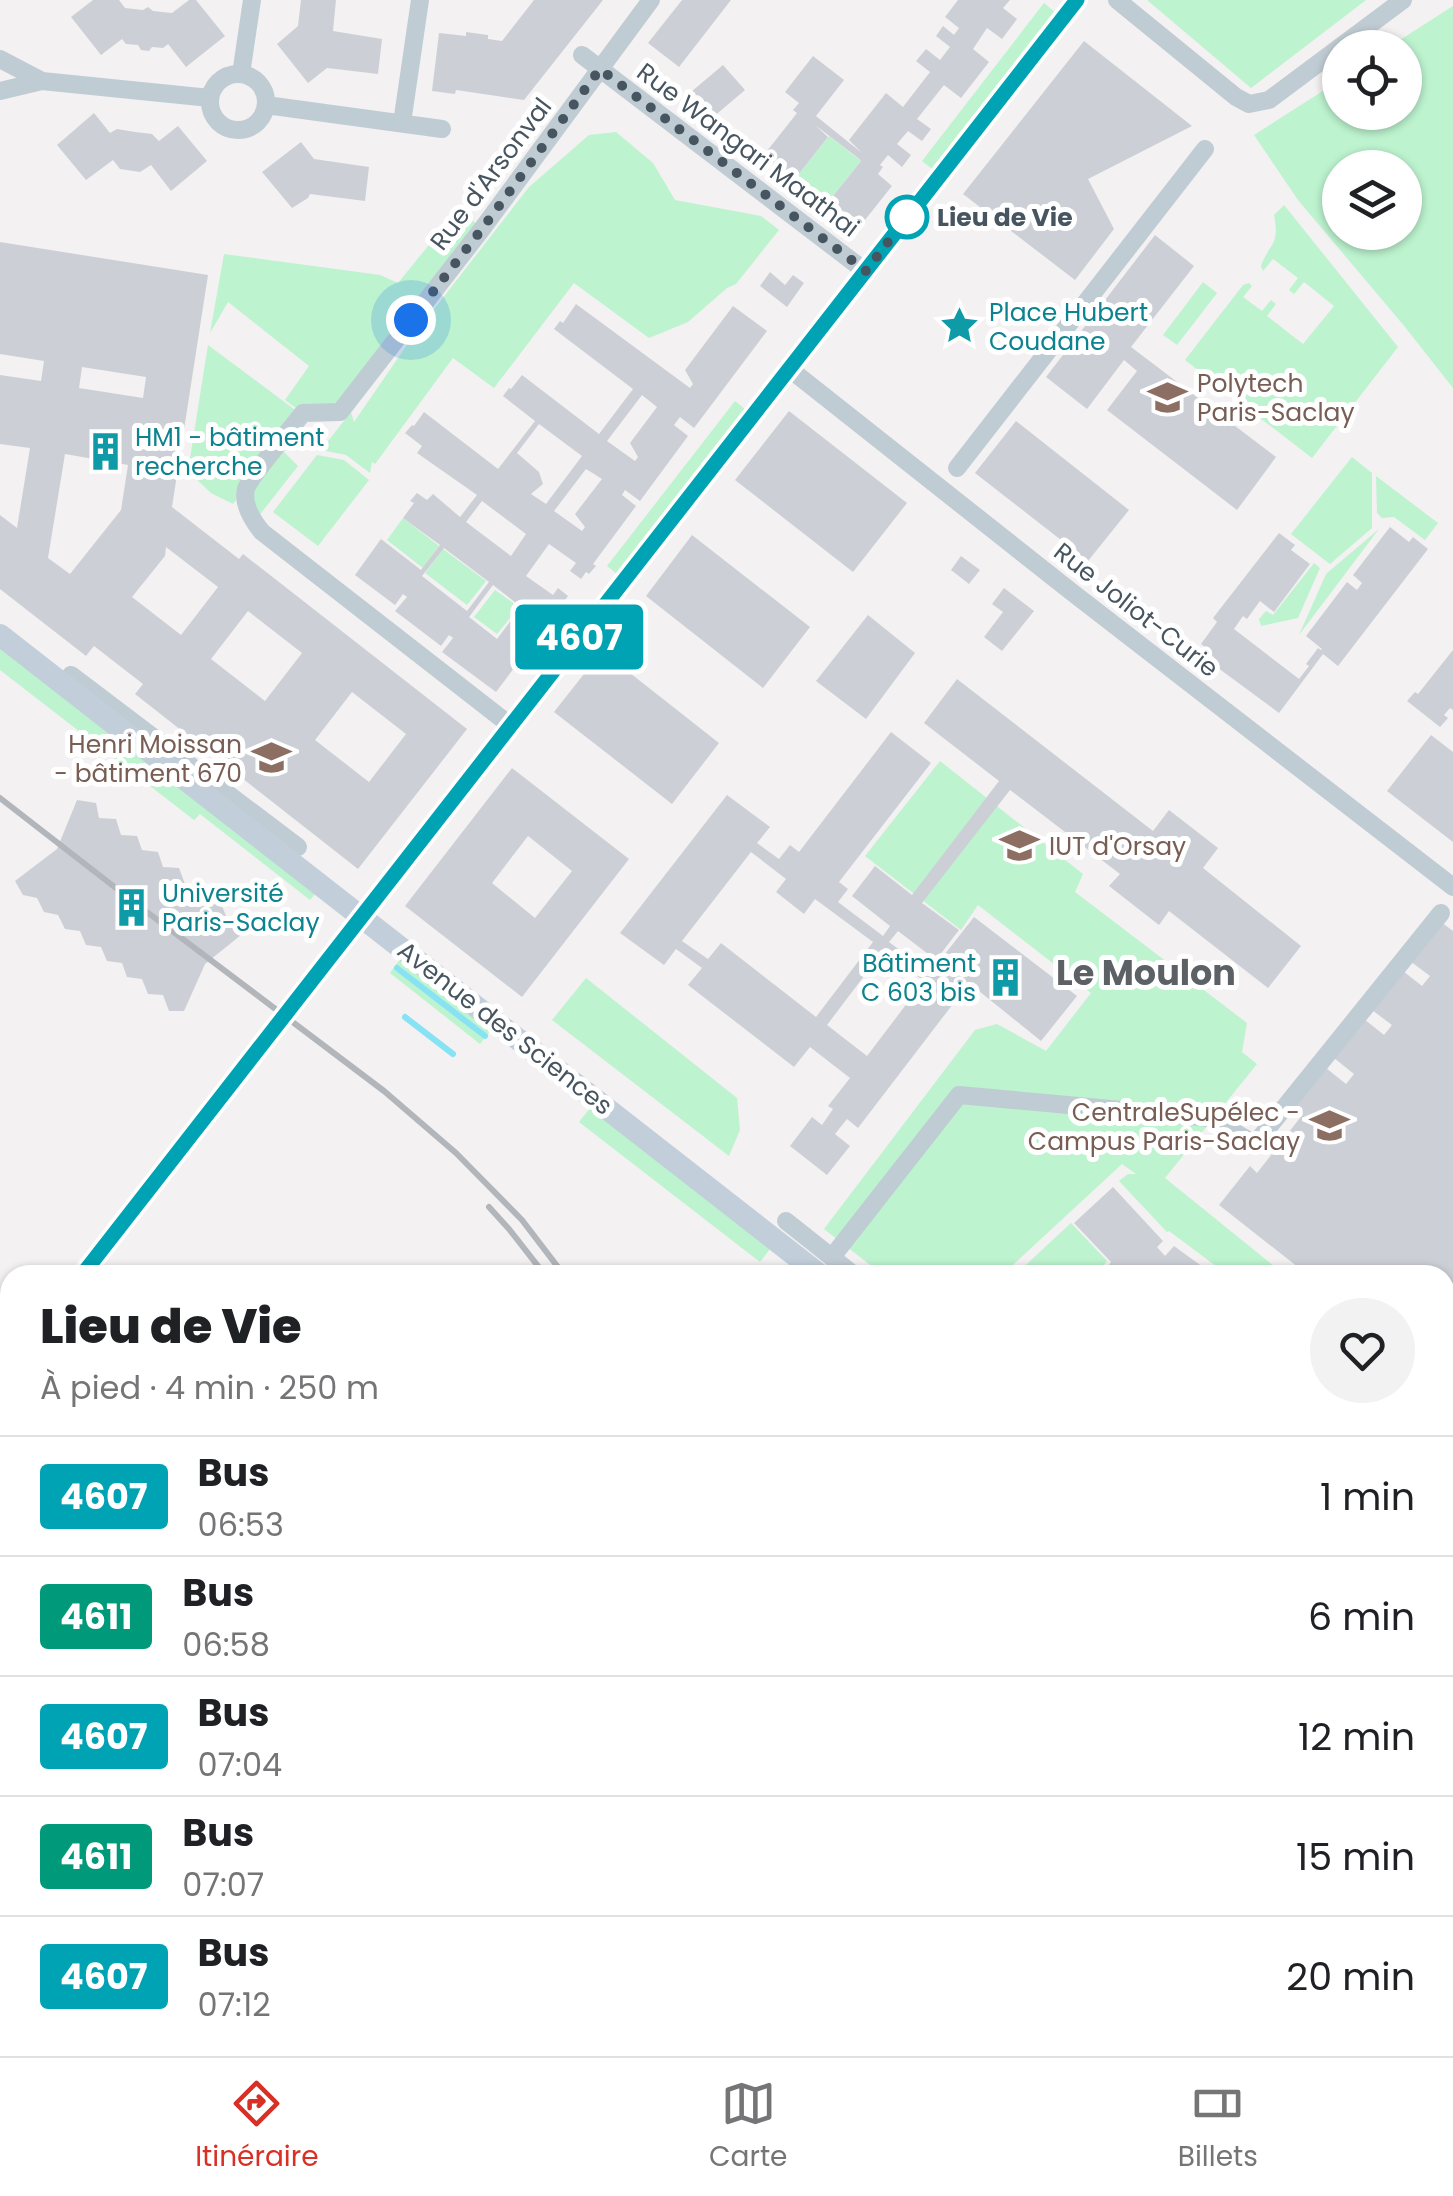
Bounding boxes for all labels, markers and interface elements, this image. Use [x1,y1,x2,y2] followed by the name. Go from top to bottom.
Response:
[1322,30,1422,250] map controls
[1322,30,1422,130] button: locate
[630,55,866,245] street label: Rue Wangari Maathai
[422,91,560,257] street label: Rue d'Arsonval
[1322,150,1422,250] button: layers
[886,196,928,238] marker: Lieu de Vie
[937,200,1073,235] place label: Lieu de Vie
[386,295,436,345] your location
[989,295,1148,359] place label: Place Hubert Coudane
[938,305,980,347] place icon: Place Hubert Coudane
[1197,366,1355,430] place label: Polytech Paris-Saclay
[1146,376,1188,418] school or university icon: Polytech Paris-Saclay
[135,420,324,484] place label: HM1 - bâtiment recherche
[84,430,126,472] building icon: HM1 - bâtiment recherche
[1046,535,1226,685] street label: Rue Joliot-Curie
[509,604,649,670] line badge: 4607
[535,613,623,662] text: 4607
[54,727,242,791] place label: Henri Moissan - bâtiment 670
[251,737,293,779] school or university icon: Henri Moissan - bâtiment 670
[998,825,1040,867] school or university icon: IUT d'Orsay
[1049,829,1186,864] place label: IUT d'Orsay
[162,876,320,940] place label: Université Paris-Saclay
[111,886,153,928] building icon: Université Paris-Saclay
[390,933,620,1123] street label: Avenue des Sciences
[861,946,976,1010] place label: Bâtiment C 603 bis
[1056,948,1236,997] district label: Le Moulon
[985,956,1027,998] building icon: Bâtiment C 603 bis
[1028,1095,1300,1159] place label: CentraleSupélec - Campus Paris-Saclay
[1309,1105,1351,1147] school or university icon: CentraleSupélec - Campus Paris-Saclay
[40,1293,302,1360] text: Lieu de Vie
[1310,1298,1415,1403] button: heart
[40,1365,379,1410] text: À pied · 4 min · 250 m
[198,1446,269,1499] text: Bus
[1320,1470,1415,1523] text: 1 min
[60,1472,148,1521] text: 4607
[198,1502,284,1547] text: 06:53
[182,1566,254,1619] text: Bus
[1308,1590,1415,1643] text: 6 min
[60,1592,132,1641] text: 4611
[182,1622,270,1667] text: 06:58
[198,1686,269,1739] text: Bus
[1298,1710,1415,1763] text: 12 min
[60,1712,148,1761] text: 4607
[198,1742,282,1787] text: 07:04
[182,1806,254,1859] text: Bus
[1296,1830,1415,1883] text: 15 min
[60,1832,132,1881] text: 4611
[182,1862,264,1907] text: 07:07
[198,1926,269,1979] text: Bus
[1286,1950,1415,2003] text: 20 min
[60,1952,148,2001] text: 4607
[198,1982,271,2027] text: 07:12
[195,2076,319,2178] tab: Itinéraire
[709,2076,787,2178] tab: Carte
[1178,2076,1258,2178] tab: Billets

